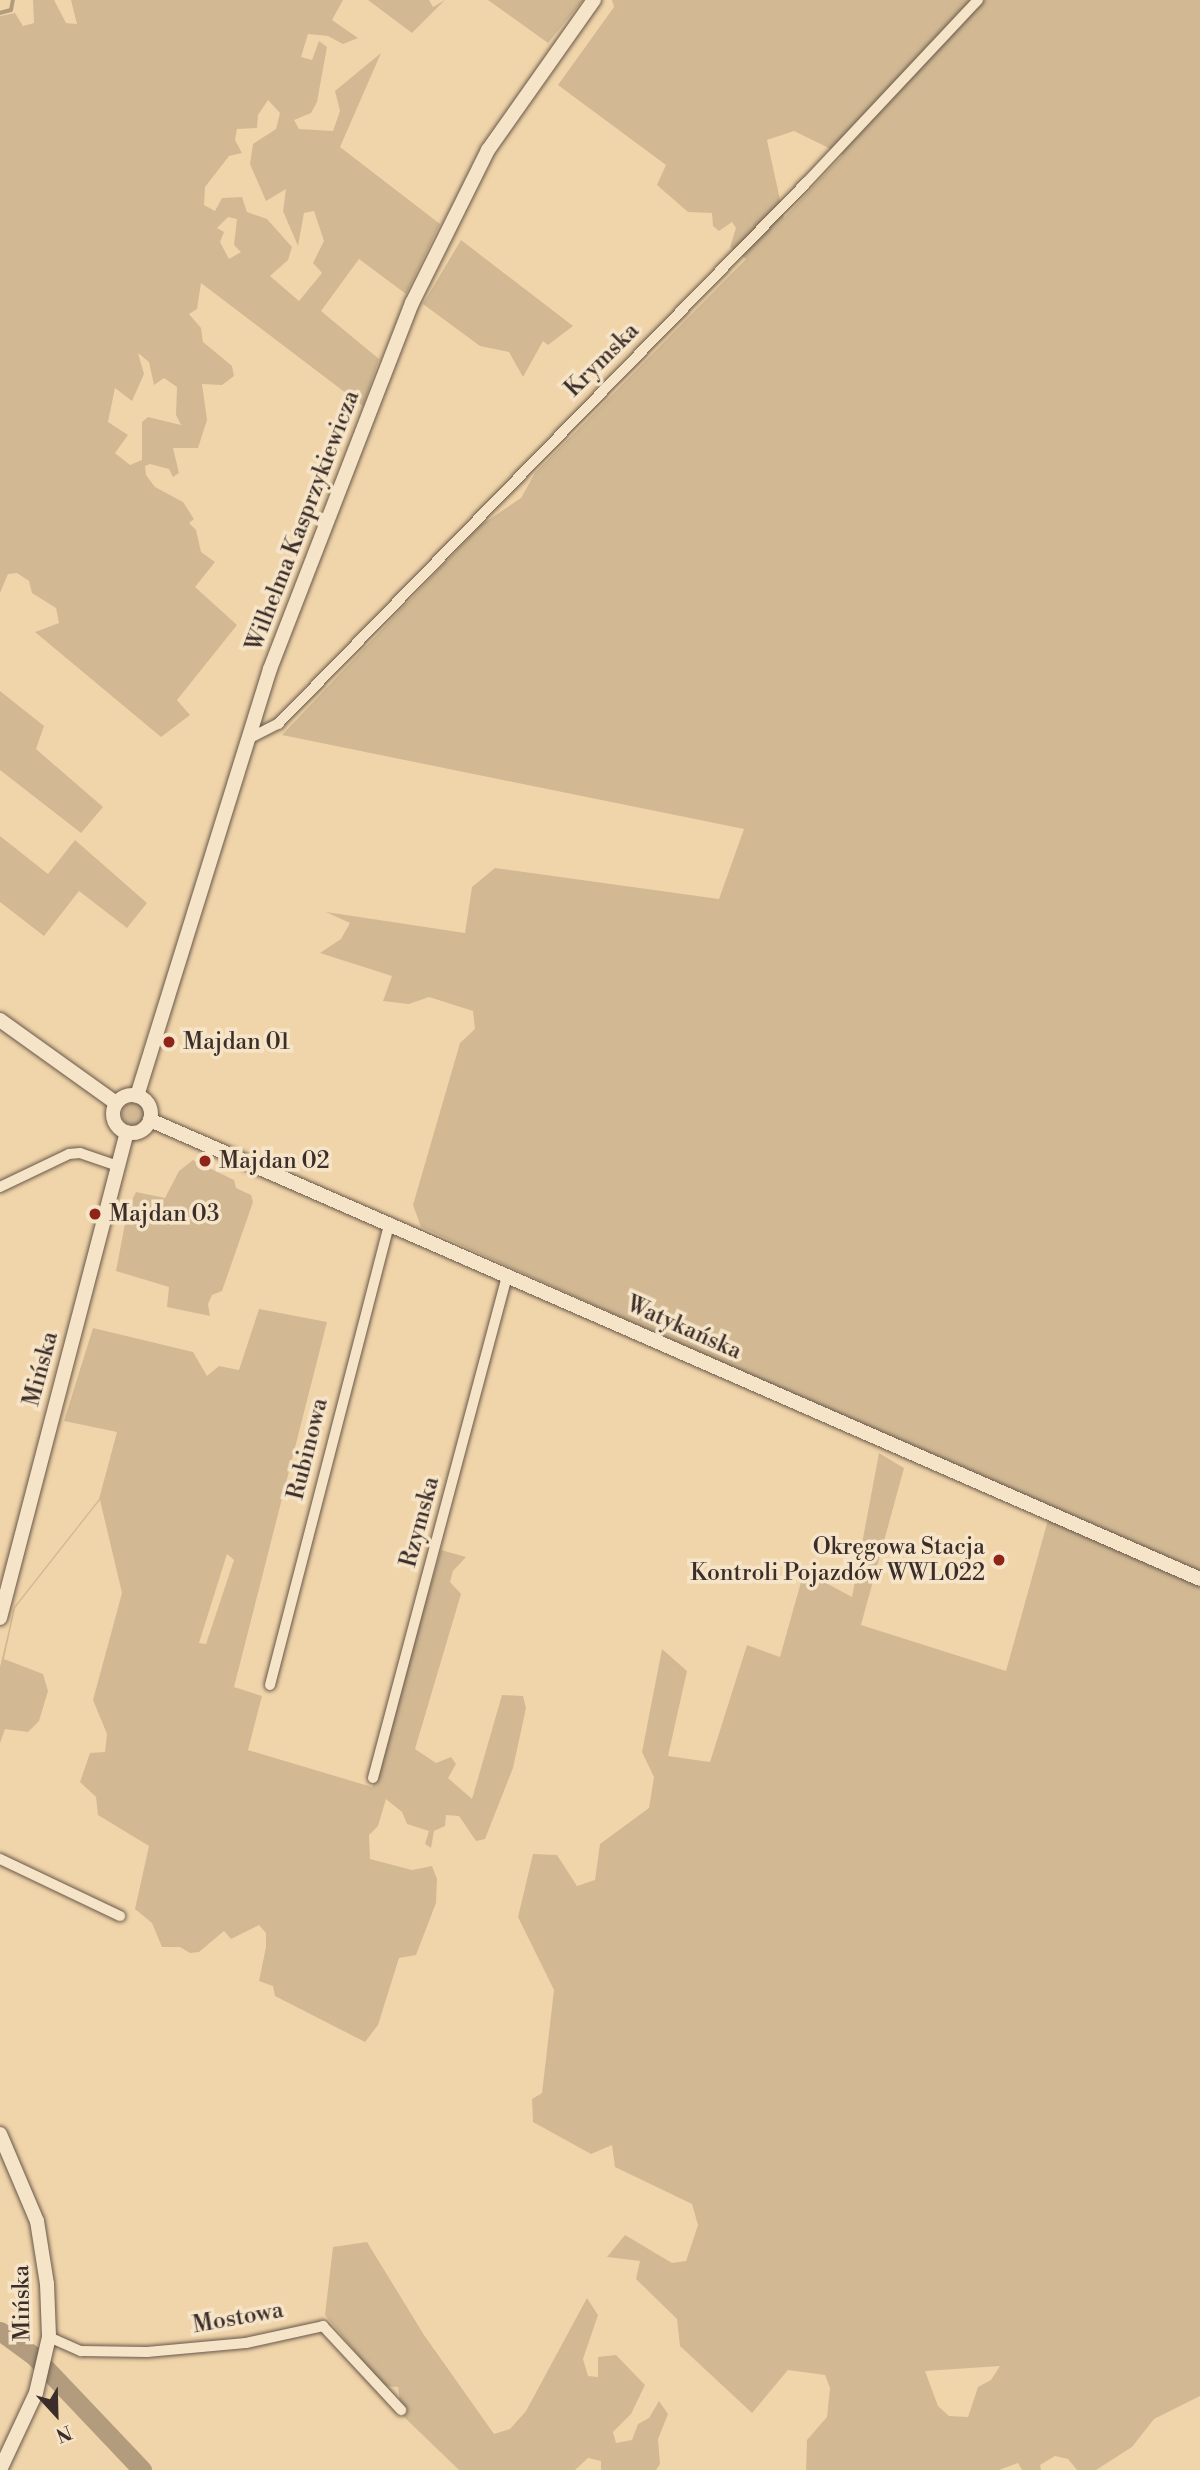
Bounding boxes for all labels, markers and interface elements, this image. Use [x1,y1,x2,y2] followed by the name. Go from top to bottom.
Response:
[559,317,645,403] street label: Krymska
[241,387,365,655] street label: Wilhelma Kasprzykiewicza
[183,1028,290,1056] place label: Majdan 01
[161,1034,177,1050] marker: Majdan 01
[219,1147,330,1175] place label: Majdan 02
[197,1153,213,1169] marker: Majdan 02
[109,1200,219,1228] place label: Majdan 03
[87,1206,103,1222] marker: Majdan 03
[622,1290,746,1366] street label: Watykańska
[18,1329,64,1409] street label: Mińska
[282,1395,334,1503] street label: Rubinowa
[395,1474,445,1570] street label: Rzymska
[690,1533,985,1587] place label: Okręgowa Stacja Kontroli Pojazdów WWL022
[991,1552,1007,1568] marker: Okręgowa Stacja Kontroli Pojazdów WWL022
[8,2265,36,2341] street label: Mińska
[191,2296,285,2340] street label: Mostowa
[21,2379,91,2449] north arrow
[52,2420,75,2447] text: N

